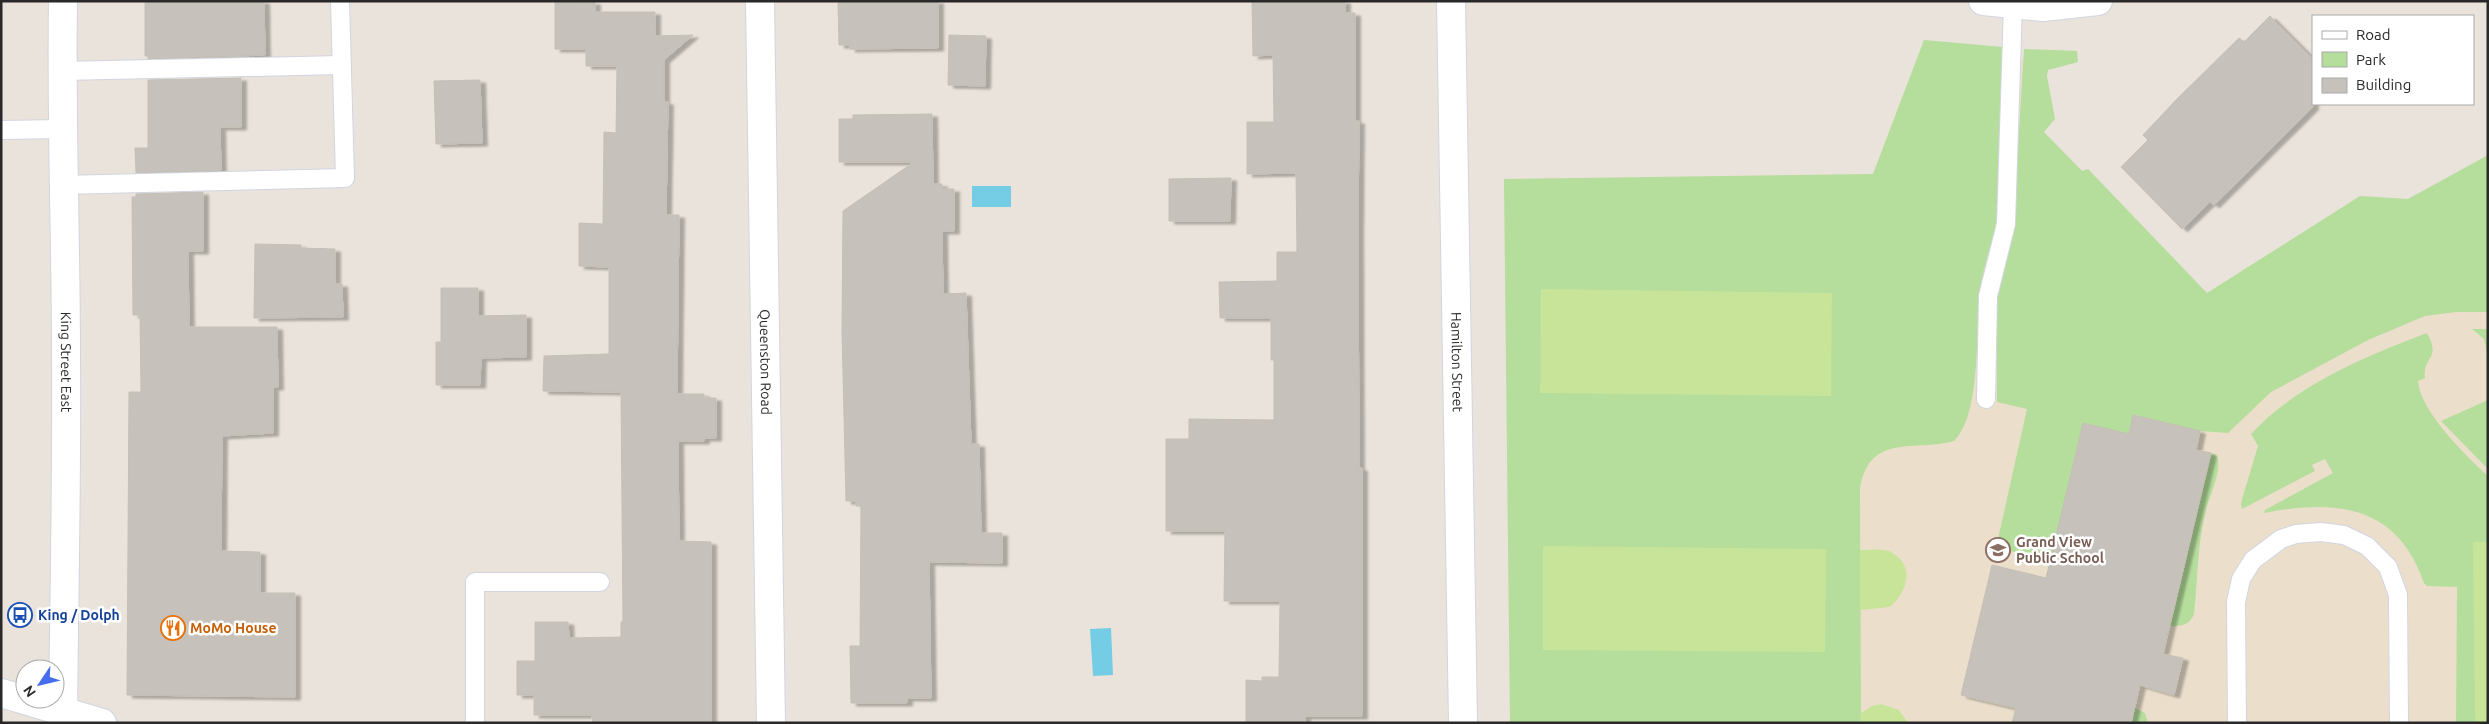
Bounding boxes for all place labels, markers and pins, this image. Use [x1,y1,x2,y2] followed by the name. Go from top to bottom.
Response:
[2016,534,2104,566] place label: Grand View Public School
[1985,537,2011,563] school or university icon: Grand View Public School
[7,602,33,628] bus stop icon: King / Dolph
[38,607,120,623] place label: King / Dolph
[160,615,186,641] restaurant icon: MoMo House
[190,620,277,636] place label: MoMo House

